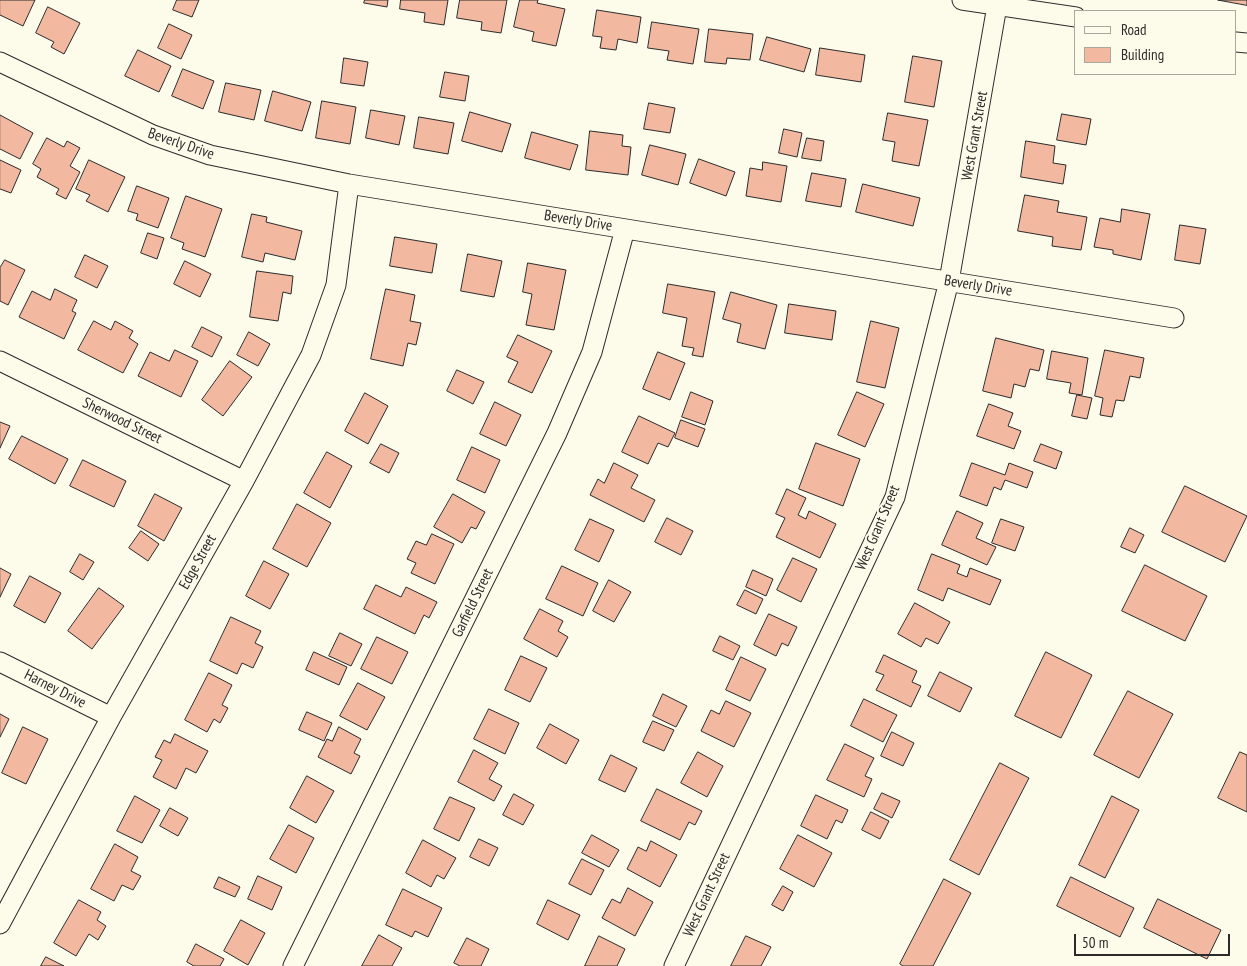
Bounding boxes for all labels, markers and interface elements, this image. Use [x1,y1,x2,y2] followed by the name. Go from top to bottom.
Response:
[1074,10,1237,75] legend
[1121,20,1147,39] text: Road
[1121,45,1164,64] text: Building
[958,90,992,182] street label: West Grant Street
[146,124,216,164] street label: Beverly Drive
[543,207,613,235] street label: Beverly Drive
[943,272,1013,300] street label: Beverly Drive
[80,394,164,448] street label: Sherwood Street
[852,483,904,573] street label: West Grant Street
[176,531,220,593] street label: Edge Street
[449,566,497,640] street label: Garfield Street
[21,666,89,712] street label: Harney Drive
[680,850,734,940] street label: West Grant Street
[1077,924,1233,956] scale bar
[1082,933,1108,952] text: 50 m

